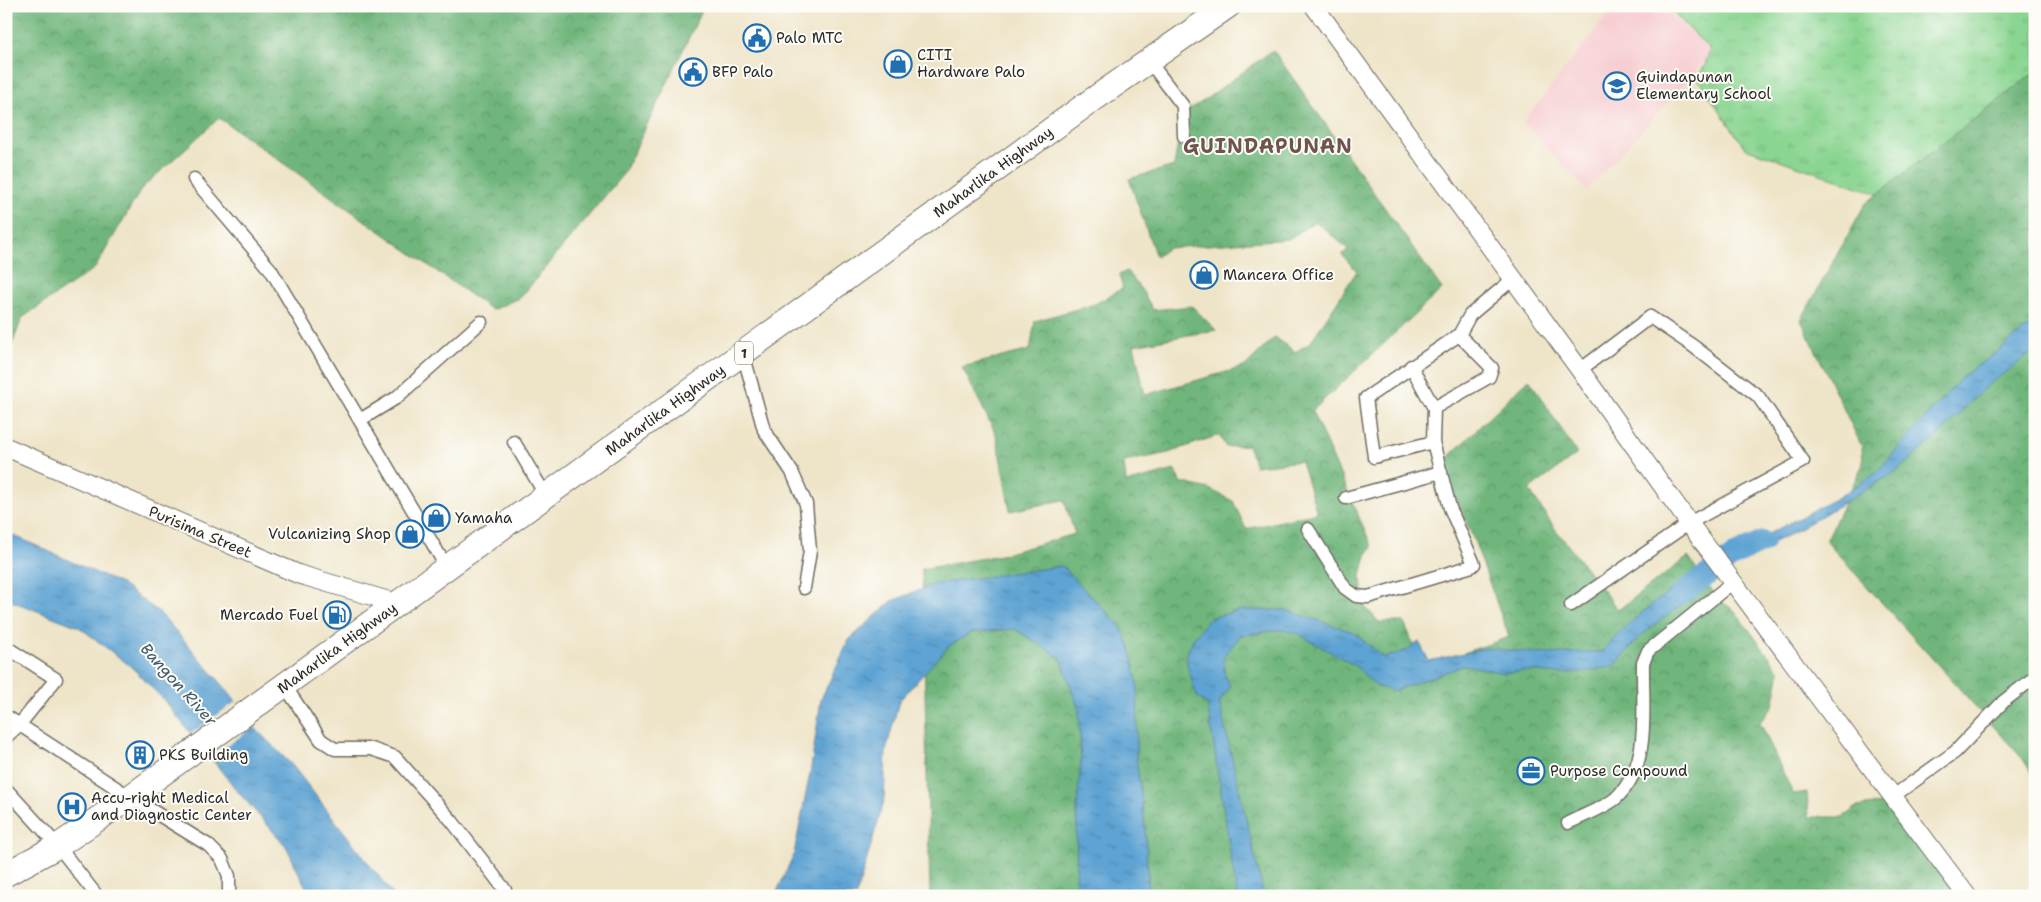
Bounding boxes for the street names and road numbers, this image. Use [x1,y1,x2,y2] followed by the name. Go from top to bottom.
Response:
[929,122,1057,222] street label: Maharlika Highway
[735,342,753,364] road number: 1
[601,360,729,460] street label: Maharlika Highway
[145,501,255,563] street label: Purisima Street
[273,598,401,698] street label: Maharlika Highway

